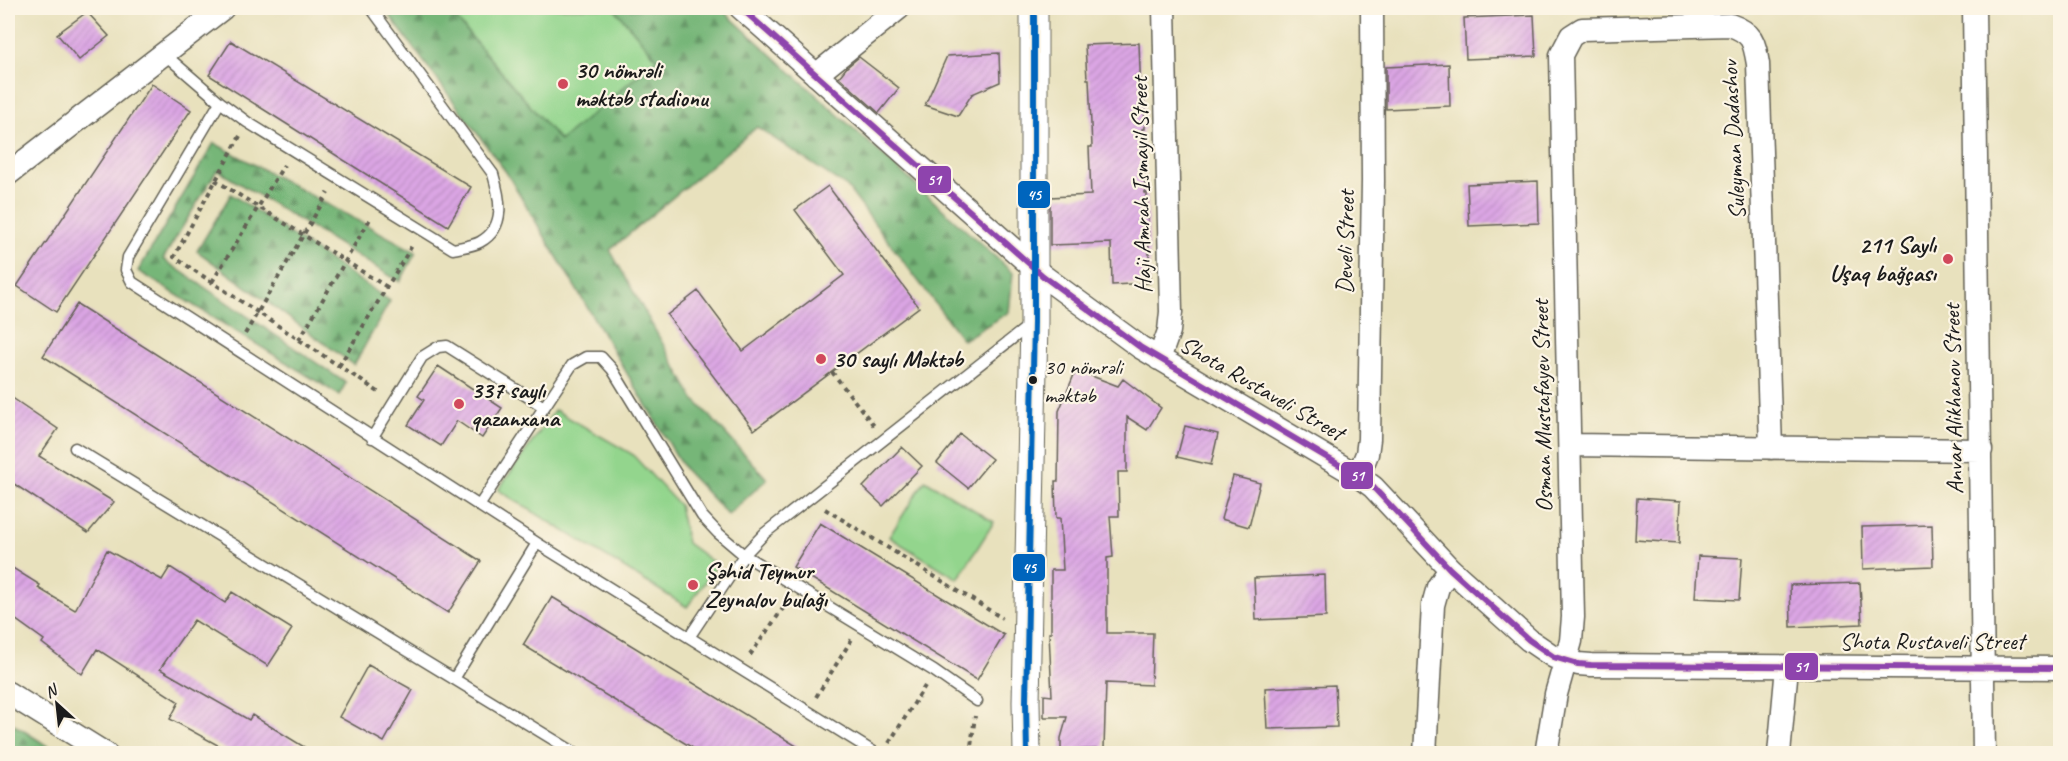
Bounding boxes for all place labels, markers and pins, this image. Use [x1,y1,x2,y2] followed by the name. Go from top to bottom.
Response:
[575,55,710,113] place label: 30 nömrəli məktəb stadionu
[556,77,570,91] marker: 30 nömrəli məktəb stadionu
[1830,230,1937,288] place label: 211 Saylı Uşaq bağçası
[1941,252,1955,266] marker: 211 Saylı Uşaq bağçası
[833,344,965,374] place label: 30 saylı Məktəb
[814,352,828,366] marker: 30 saylı Məktəb
[1044,353,1125,409] place label: 30 nömrəli məktəb
[1027,374,1039,386] marker: 30 nömrəli məktəb
[471,375,561,433] place label: 337 saylı qazanxana
[452,397,466,411] marker: 337 saylı qazanxana
[705,556,829,614] place label: Şəhid Teymur Zeynalov bulağı
[686,578,700,592] marker: Şəhid Teymur Zeynalov bulağı

